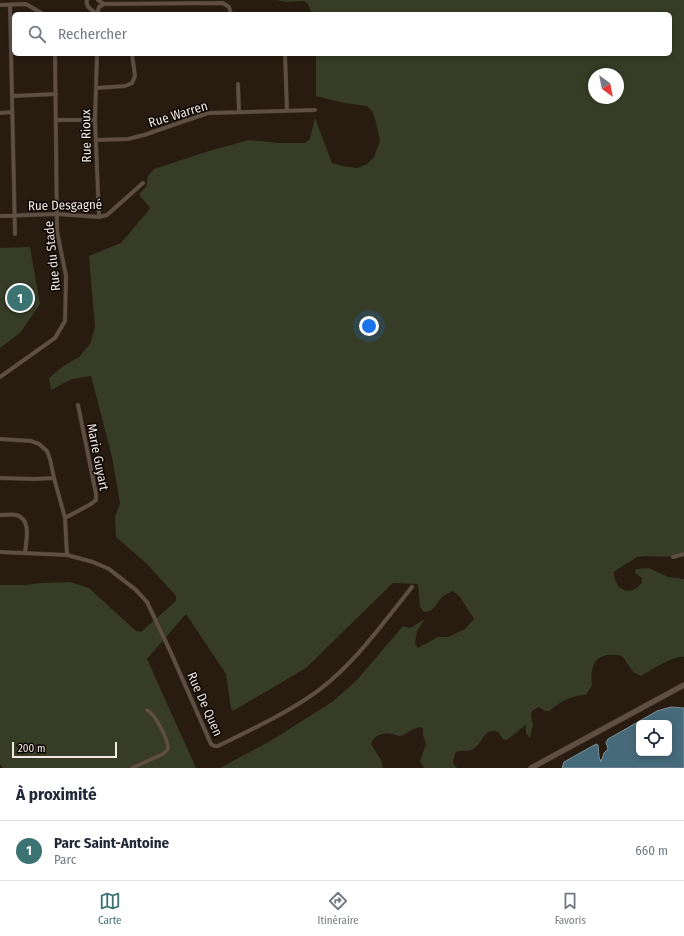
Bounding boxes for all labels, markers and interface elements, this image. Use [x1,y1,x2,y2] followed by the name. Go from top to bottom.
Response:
[12,12,672,56] search box
[26,23,48,45] icon: search
[58,25,127,43] text: Rechercher
[588,68,624,104] north arrow
[147,98,209,130] street label: Rue Warren
[78,109,94,163] street label: Rue Rioux
[28,197,102,213] street label: Rue Desgagné
[41,220,63,292] street label: Rue du Stade
[7,283,33,313] pin: 1
[359,316,379,336] your location
[84,422,112,492] street label: Marie Guyart
[184,670,226,738] street label: Rue De Quen
[636,720,672,756] map controls
[636,720,672,756] button: locate
[12,740,117,759] scale bar
[18,742,45,755] text: 200 m
[16,784,97,805] text: À proximité
[54,834,169,852] text: Parc Saint-Antoine
[26,843,32,858] text: 1
[635,843,668,858] text: 660 m
[54,852,76,867] text: Parc
[98,890,122,927] tab: Carte
[318,890,359,927] tab: Itinéraire
[555,890,586,927] tab: Favoris

